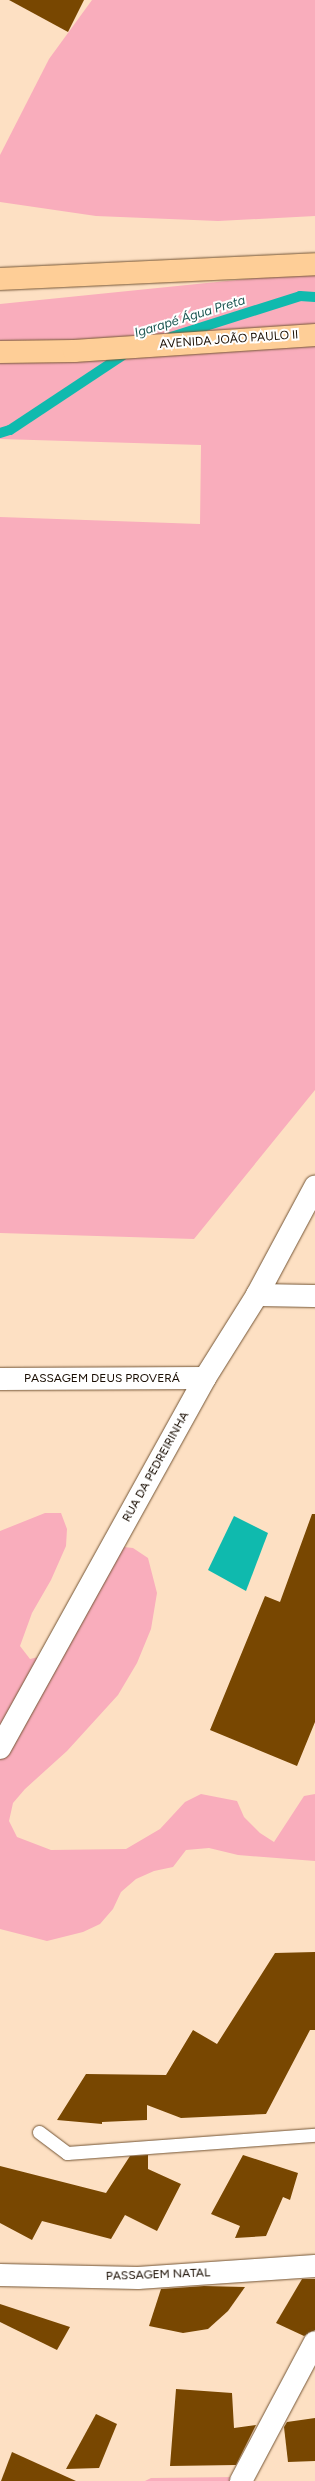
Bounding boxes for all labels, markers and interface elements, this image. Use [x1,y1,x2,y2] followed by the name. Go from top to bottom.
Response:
[133,293,247,341] water label: Igarapé Água Preta
[159,328,299,352] street label: AVENIDA JOÃO PAULO II
[24,1372,180,1386] street label: PASSAGEM DEUS PROVERÁ
[120,1409,192,1525] street label: RUA DA PEDREIRINHA
[106,2266,210,2284] street label: PASSAGEM NATAL

